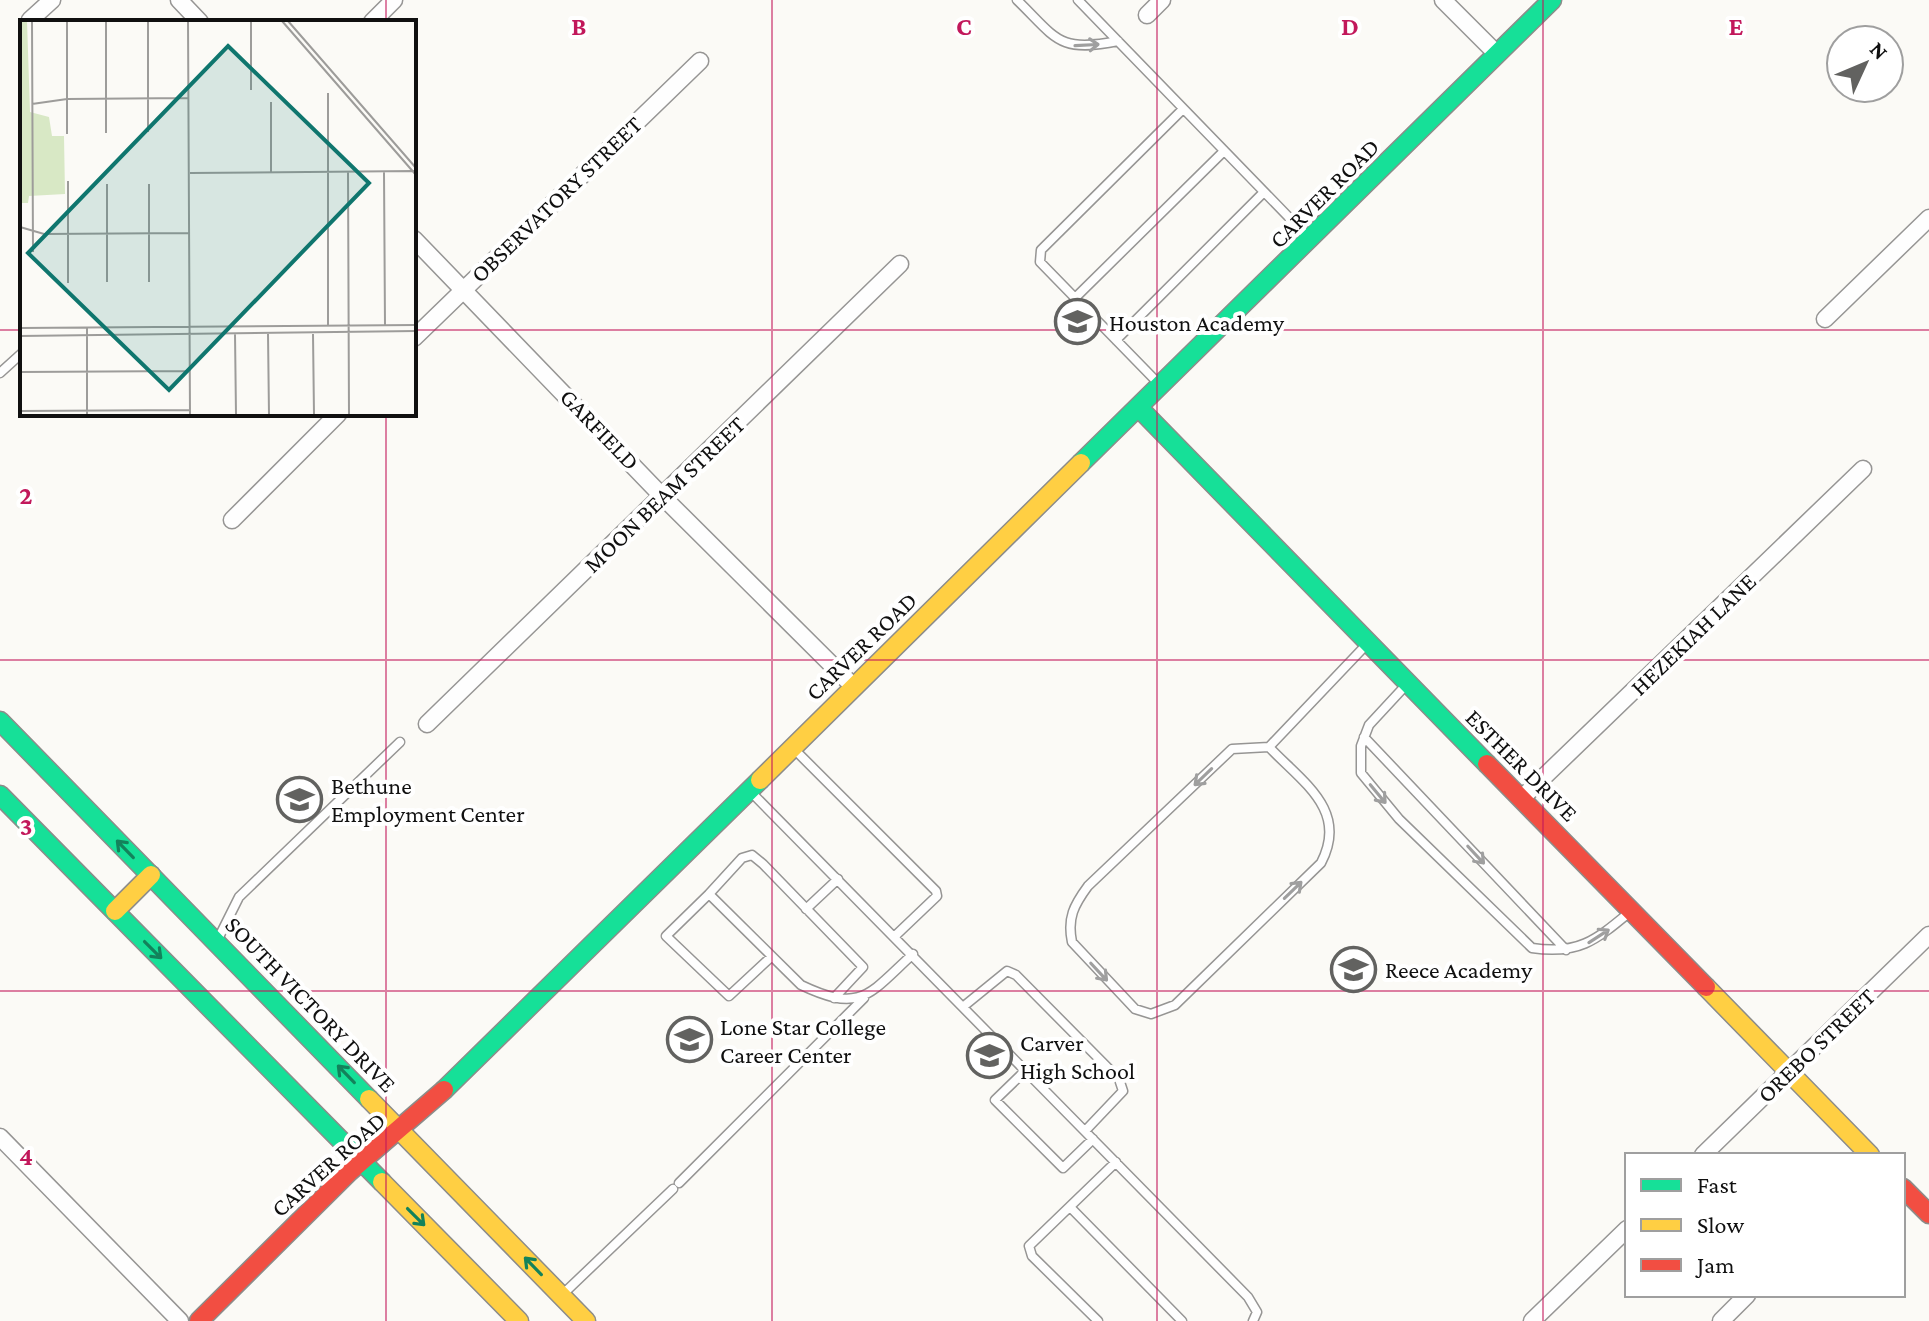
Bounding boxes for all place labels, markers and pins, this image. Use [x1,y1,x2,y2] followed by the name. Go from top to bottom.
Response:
[1054,298,1102,346] school or university icon: Houston Academy
[1109,309,1285,336] place label: Houston Academy
[331,772,525,827] place label: Bethune Employment Center
[276,775,324,823] school or university icon: Bethune Employment Center
[1330,945,1378,993] school or university icon: Reece Academy
[1385,956,1533,983] place label: Reece Academy
[720,1013,886,1068] place label: Lone Star College Career Center
[665,1016,713,1064] school or university icon: Lone Star College Career Center
[1020,1029,1135,1084] place label: Carver High School
[965,1032,1013,1080] school or university icon: Carver High School

